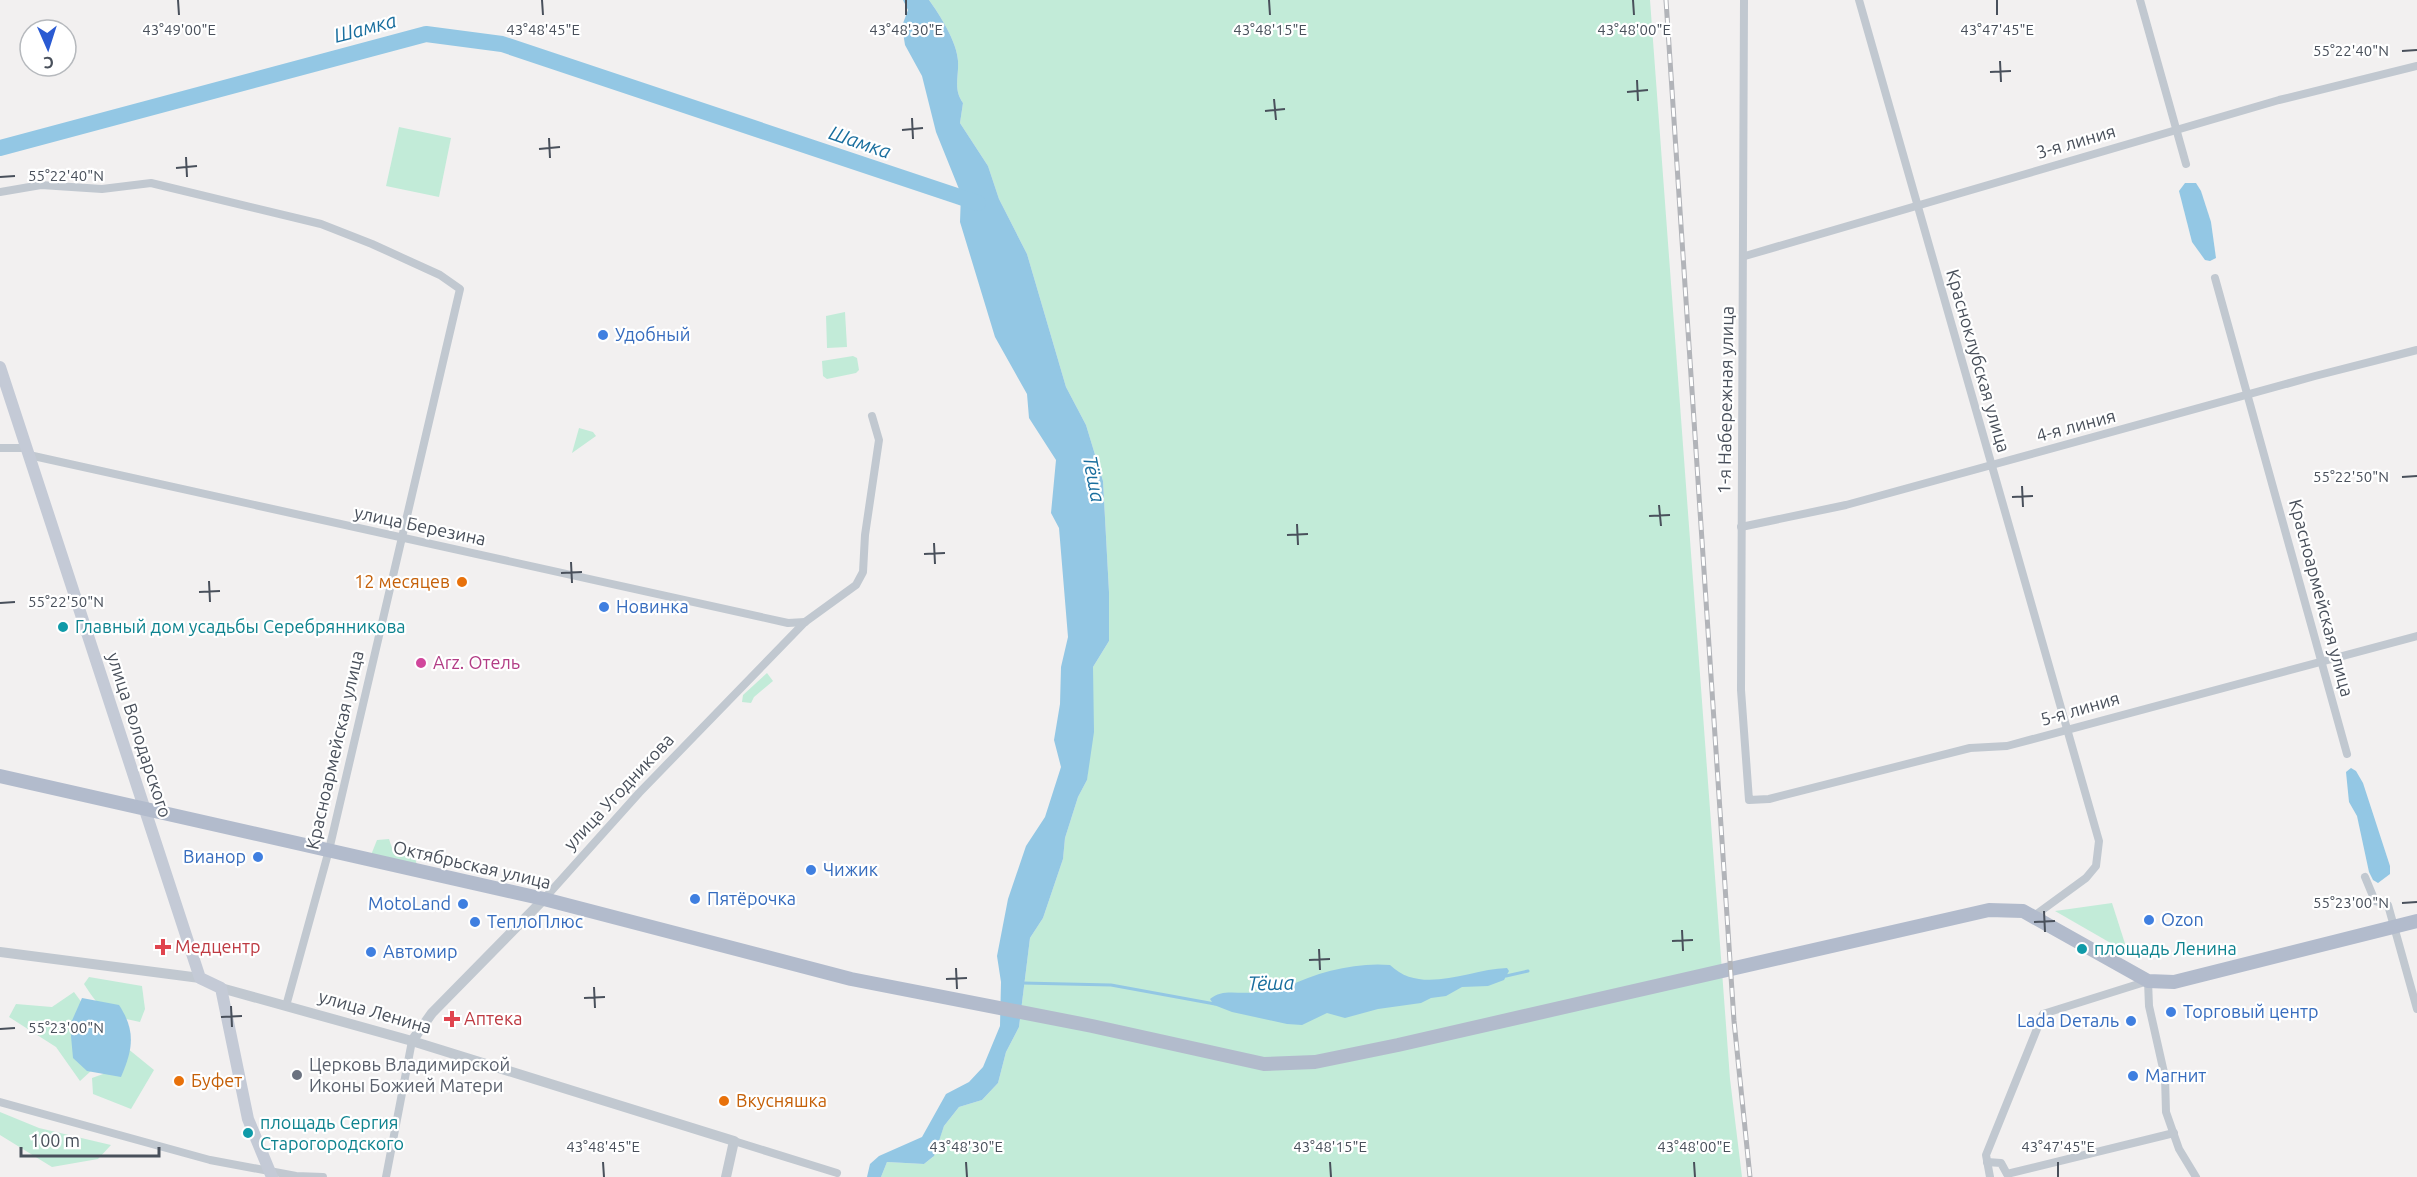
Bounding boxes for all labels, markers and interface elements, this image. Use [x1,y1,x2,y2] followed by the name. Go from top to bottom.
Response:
[331,8,399,47] water label: Шамка
[18,18,78,78] north arrow
[142,21,216,38] text: 43°49'00"E
[506,21,580,38] text: 43°48'45"E
[869,21,943,38] text: 43°48'30"E
[1233,21,1307,38] text: 43°48'15"E
[1597,21,1671,38] text: 43°48'00"E
[1960,21,2034,38] text: 43°47'45"E
[2313,42,2389,59] text: 55°22'40"N
[43,54,54,72] text: С
[826,120,894,163] water label: Шамка
[2034,120,2118,162] street label: 3-я линия
[28,167,104,184] text: 55°22'40"N
[1943,267,2015,455] street label: Красноклубская улица
[1713,306,1737,494] street label: 1-я Набережная улица
[615,324,690,344] place label: Удобный
[596,328,610,342] marker: Удобный
[2034,405,2118,445] street label: 4-я линия
[1079,454,1110,504] water label: Тёша
[2313,468,2389,485] text: 55°22'50"N
[2286,497,2358,699] street label: Красноармейская улица
[353,501,488,549] street label: улица Березина
[354,571,450,591] place label: 12 месяцев
[455,575,469,589] marker: 12 месяцев
[28,593,104,610] text: 55°22'50"N
[616,596,689,616] place label: Новинка
[597,600,611,614] marker: Новинка
[75,616,406,636] place label: Главный дом усадьбы Серебрянникова
[56,620,70,634] marker: Главный дом усадьбы Серебрянникова
[301,648,367,851] street label: Красноармейская улица
[104,650,176,820] street label: улица Володарского
[433,652,520,672] place label: Arz. Отель
[414,656,428,670] marker: Arz. Отель
[2038,687,2122,729] street label: 5-я линия
[559,729,677,854] street label: улица Угодникова
[391,836,553,892] street label: Октябрьская улица
[183,846,246,866] place label: Вианор
[251,850,265,864] marker: Вианор
[823,859,878,879] place label: Чижик
[804,863,818,877] marker: Чижик
[707,888,796,908] place label: Пятёрочка
[688,892,702,906] marker: Пятёрочка
[368,893,451,913] place label: MotoLand
[2313,894,2389,911] text: 55°23'00"N
[456,897,470,911] marker: MotoLand
[2161,909,2204,929] place label: Ozon
[487,911,583,931] place label: ТеплоПлюс
[2142,913,2156,927] marker: Ozon
[468,915,482,929] marker: ТеплоПлюс
[175,936,261,956] place label: Медцентр
[2094,938,2237,958] place label: площадь Ленина
[156,940,170,954] marker: Медцентр
[383,941,457,961] place label: Автомир
[2075,942,2089,956] marker: площадь Ленина
[364,945,378,959] marker: Автомир
[1247,971,1295,994] water label: Тёша
[316,985,434,1037] street label: улица Ленина
[2183,1001,2319,1021] place label: Торговый центр
[2164,1005,2178,1019] marker: Торговый центр
[464,1008,522,1028] place label: Аптека
[2017,1010,2119,1030] place label: Lada Dеталь
[445,1012,459,1026] marker: Аптека
[2124,1014,2138,1028] marker: Lada Dеталь
[28,1019,104,1036] text: 55°23'00"N
[309,1054,510,1095] place label: Церковь Владимирской Иконы Божией Матери
[2145,1065,2206,1085] place label: Магнит
[290,1068,304,1082] marker: Церковь Владимирской Иконы Божией Матери
[2126,1069,2140,1083] marker: Магнит
[191,1070,242,1090] place label: Буфет
[172,1074,186,1088] marker: Буфет
[736,1090,827,1110] place label: Вкусняшка
[717,1094,731,1108] marker: Вкусняшка
[260,1112,404,1153] place label: площадь Сергия Старогородского
[21,1120,159,1158] scale bar
[241,1126,255,1140] marker: площадь Сергия Старогородского
[30,1130,80,1150] text: 100 m
[566,1138,640,1155] text: 43°48'45"E
[929,1138,1003,1155] text: 43°48'30"E
[1293,1138,1367,1155] text: 43°48'15"E
[1657,1138,1731,1155] text: 43°48'00"E
[2021,1138,2095,1155] text: 43°47'45"E

